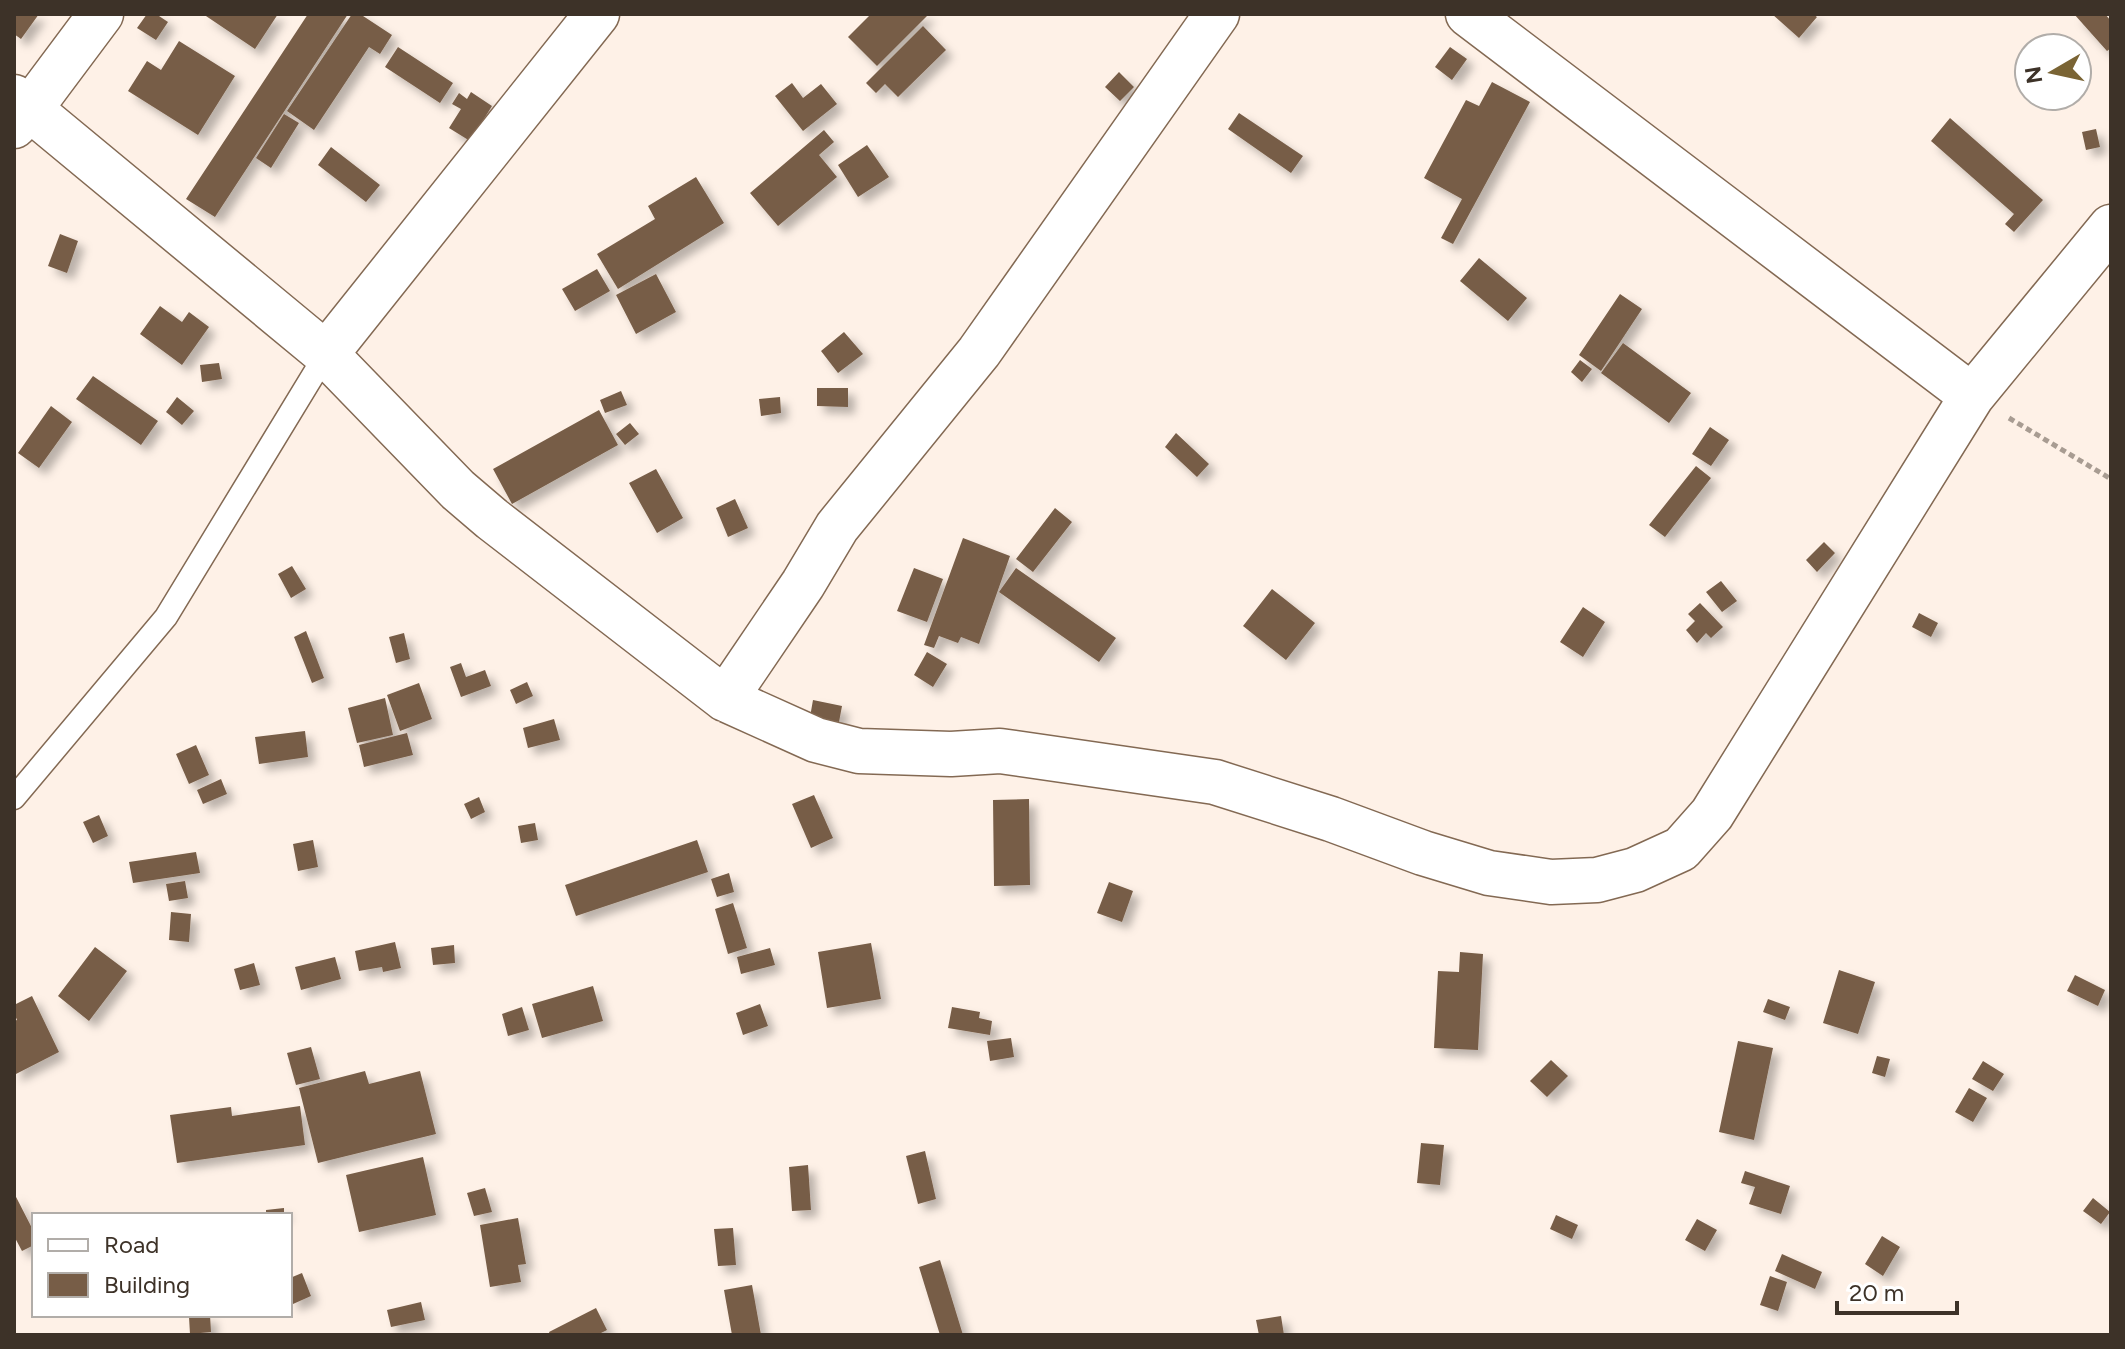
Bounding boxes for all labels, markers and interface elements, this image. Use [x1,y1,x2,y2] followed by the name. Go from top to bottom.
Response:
[2013,32,2093,112] north arrow
[2019,65,2048,86] text: N
[32,1213,292,1317] legend
[104,1230,159,1259] text: Road
[1837,1265,1957,1315] scale bar
[104,1270,190,1299] text: Building
[1849,1278,1904,1307] text: 20 m

